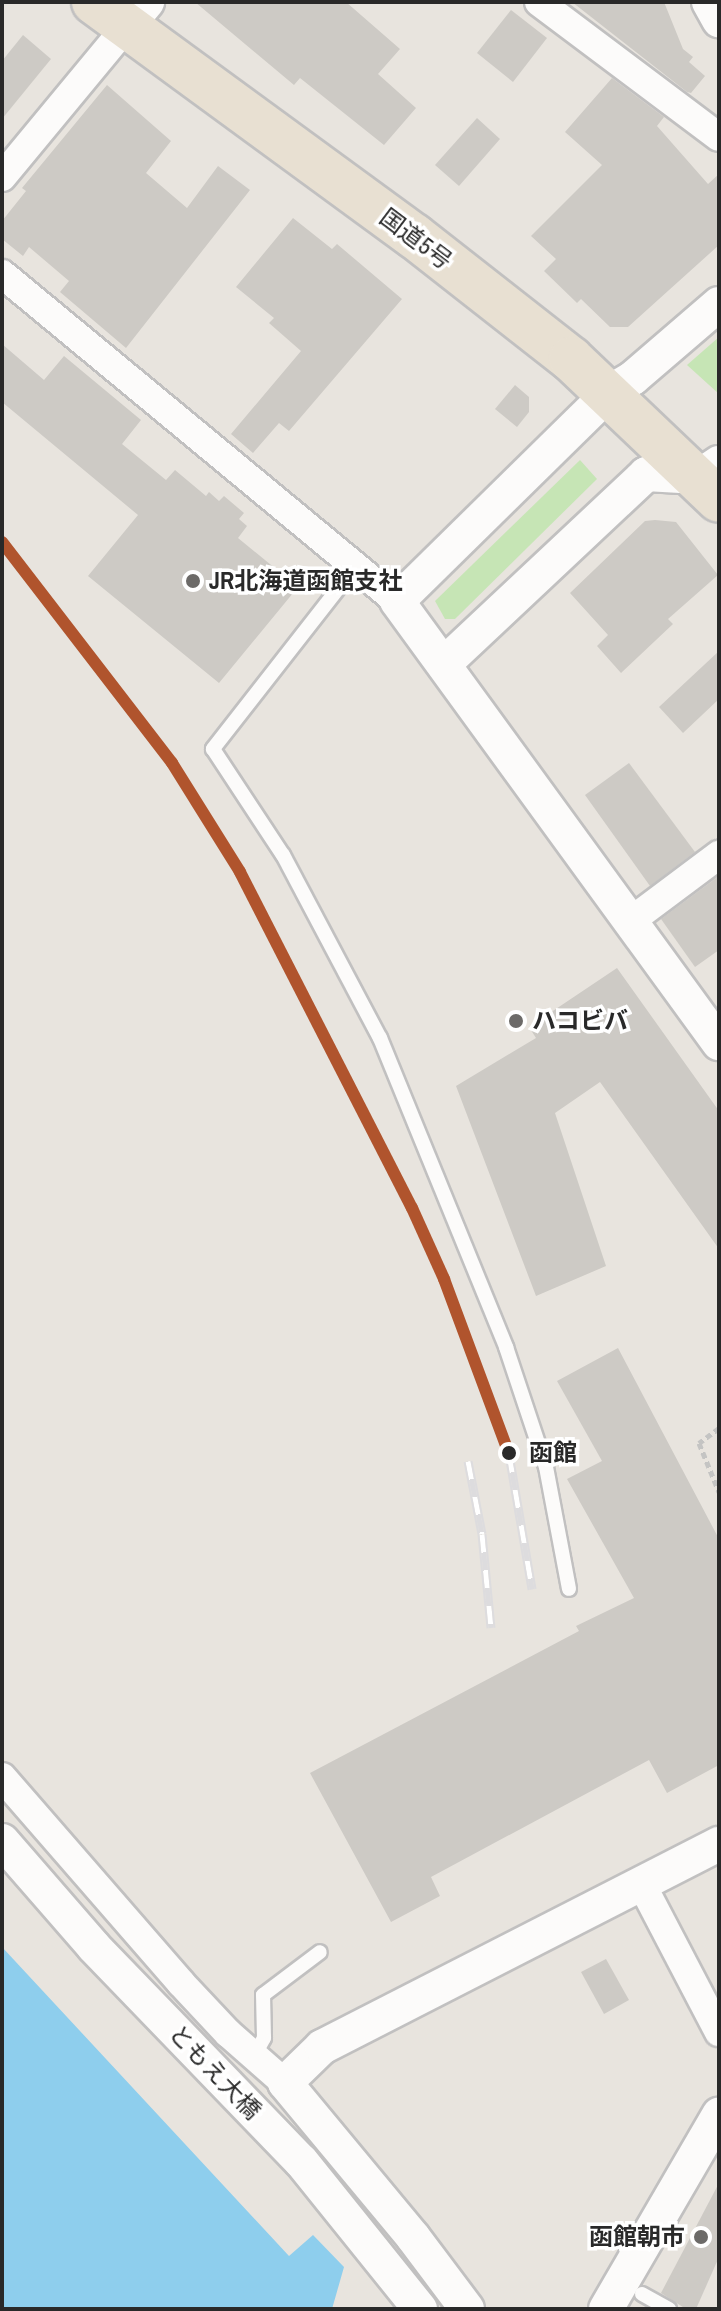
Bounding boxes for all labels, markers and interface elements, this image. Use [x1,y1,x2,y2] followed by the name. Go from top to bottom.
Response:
[374,203,458,275] street label: 国道5号
[209,567,402,595] place label: JR北海道函館支社
[184,572,202,590] marker: JR北海道函館支社
[532,1007,628,1035] place label: ハコビバ
[507,1012,525,1030] marker: ハコビバ
[529,1439,577,1467] place label: 函館
[496,1440,522,1466] marker: 函館
[163,2019,267,2125] street label: ともえ大橋
[589,2223,685,2251] place label: 函館朝市
[692,2228,710,2246] marker: 函館朝市

